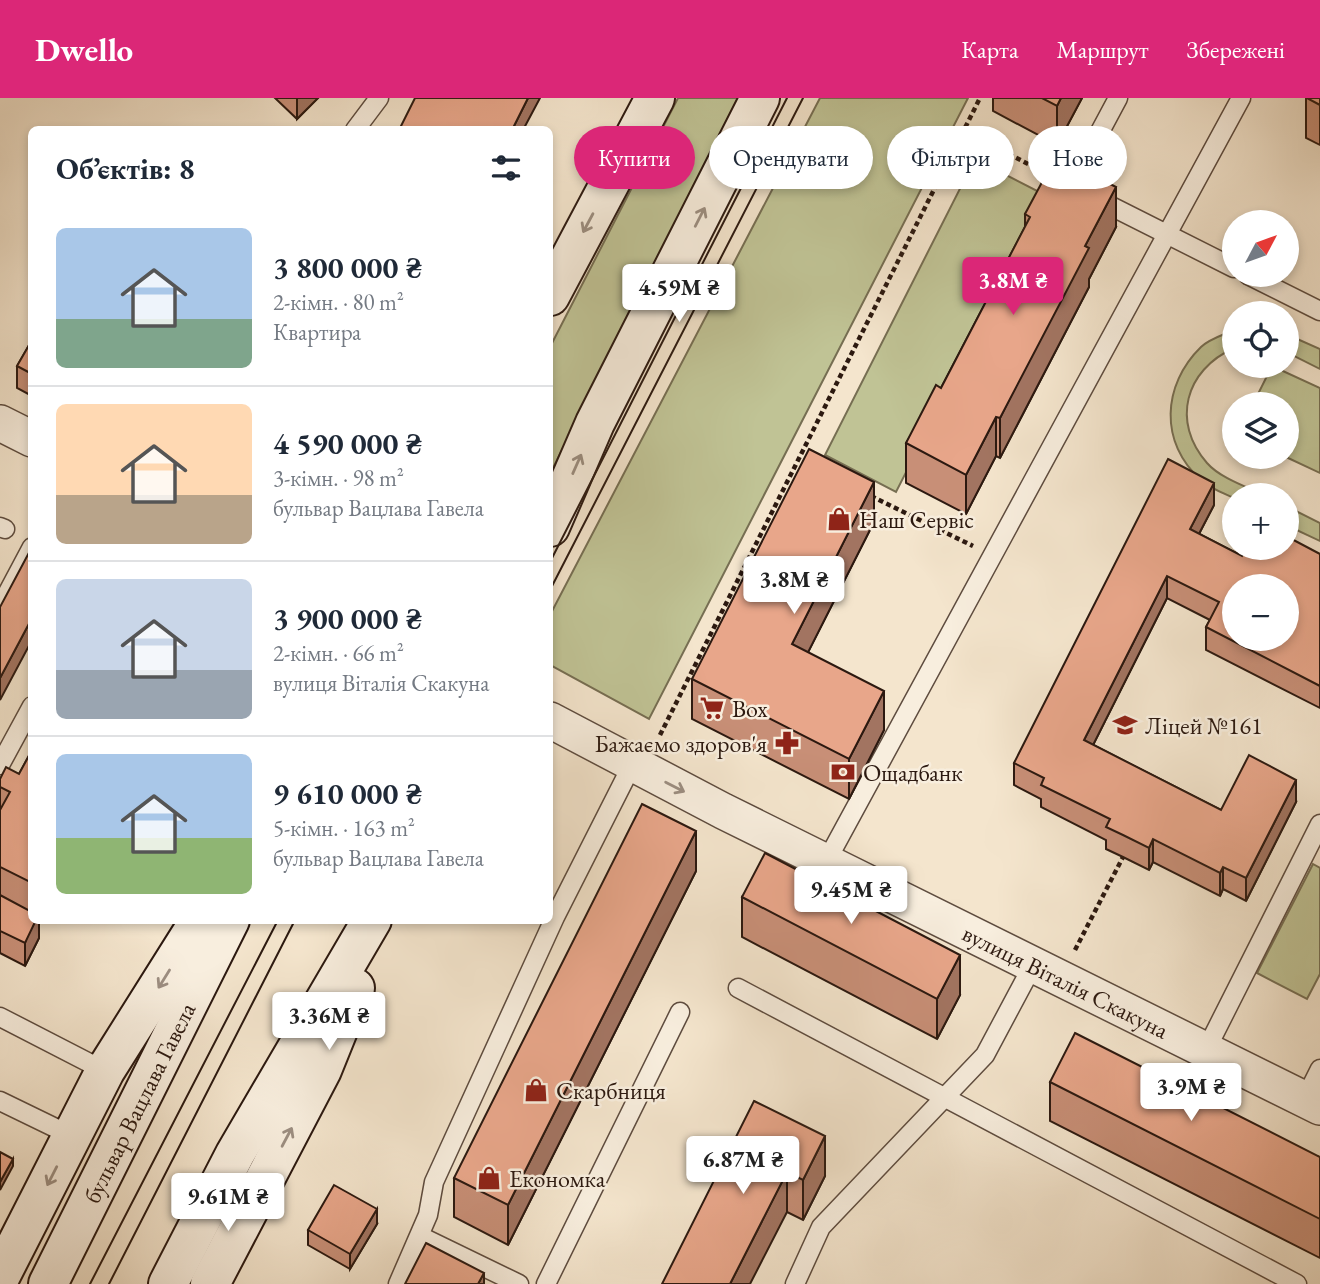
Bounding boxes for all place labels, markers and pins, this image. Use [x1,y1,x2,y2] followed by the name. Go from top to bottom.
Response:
[956,258,1070,317] pin: 3.8M ₴
[614,264,744,324] pin: 4.59M ₴
[859,504,974,535] place label: Наш Сервіс
[825,505,853,533] shop icon: Наш Сервіс
[737,556,851,616] pin: 3.8M ₴
[732,693,768,724] place label: Box
[698,694,726,722] supermarket icon: Box
[1145,710,1262,741] place label: Ліцей №161
[1111,711,1139,739] school or university icon: Ліцей №161
[594,728,767,759] place label: Бажаємо здоров'я
[773,729,801,757] pharmacy icon: Бажаємо здоров'я
[863,757,963,788] place label: Ощадбанк
[829,758,857,786] bank icon: Ощадбанк
[786,866,916,926] pin: 9.45M ₴
[264,992,394,1052] pin: 3.36M ₴
[1134,1063,1248,1123] pin: 3.9M ₴
[556,1075,666,1106] place label: Скарбниця
[522,1076,550,1104] shop icon: Скарбниця
[678,1136,808,1196] pin: 6.87M ₴
[509,1163,606,1194] place label: Економка
[475,1164,503,1192] shop icon: Економка
[163,1174,293,1233] pin: 9.61M ₴

